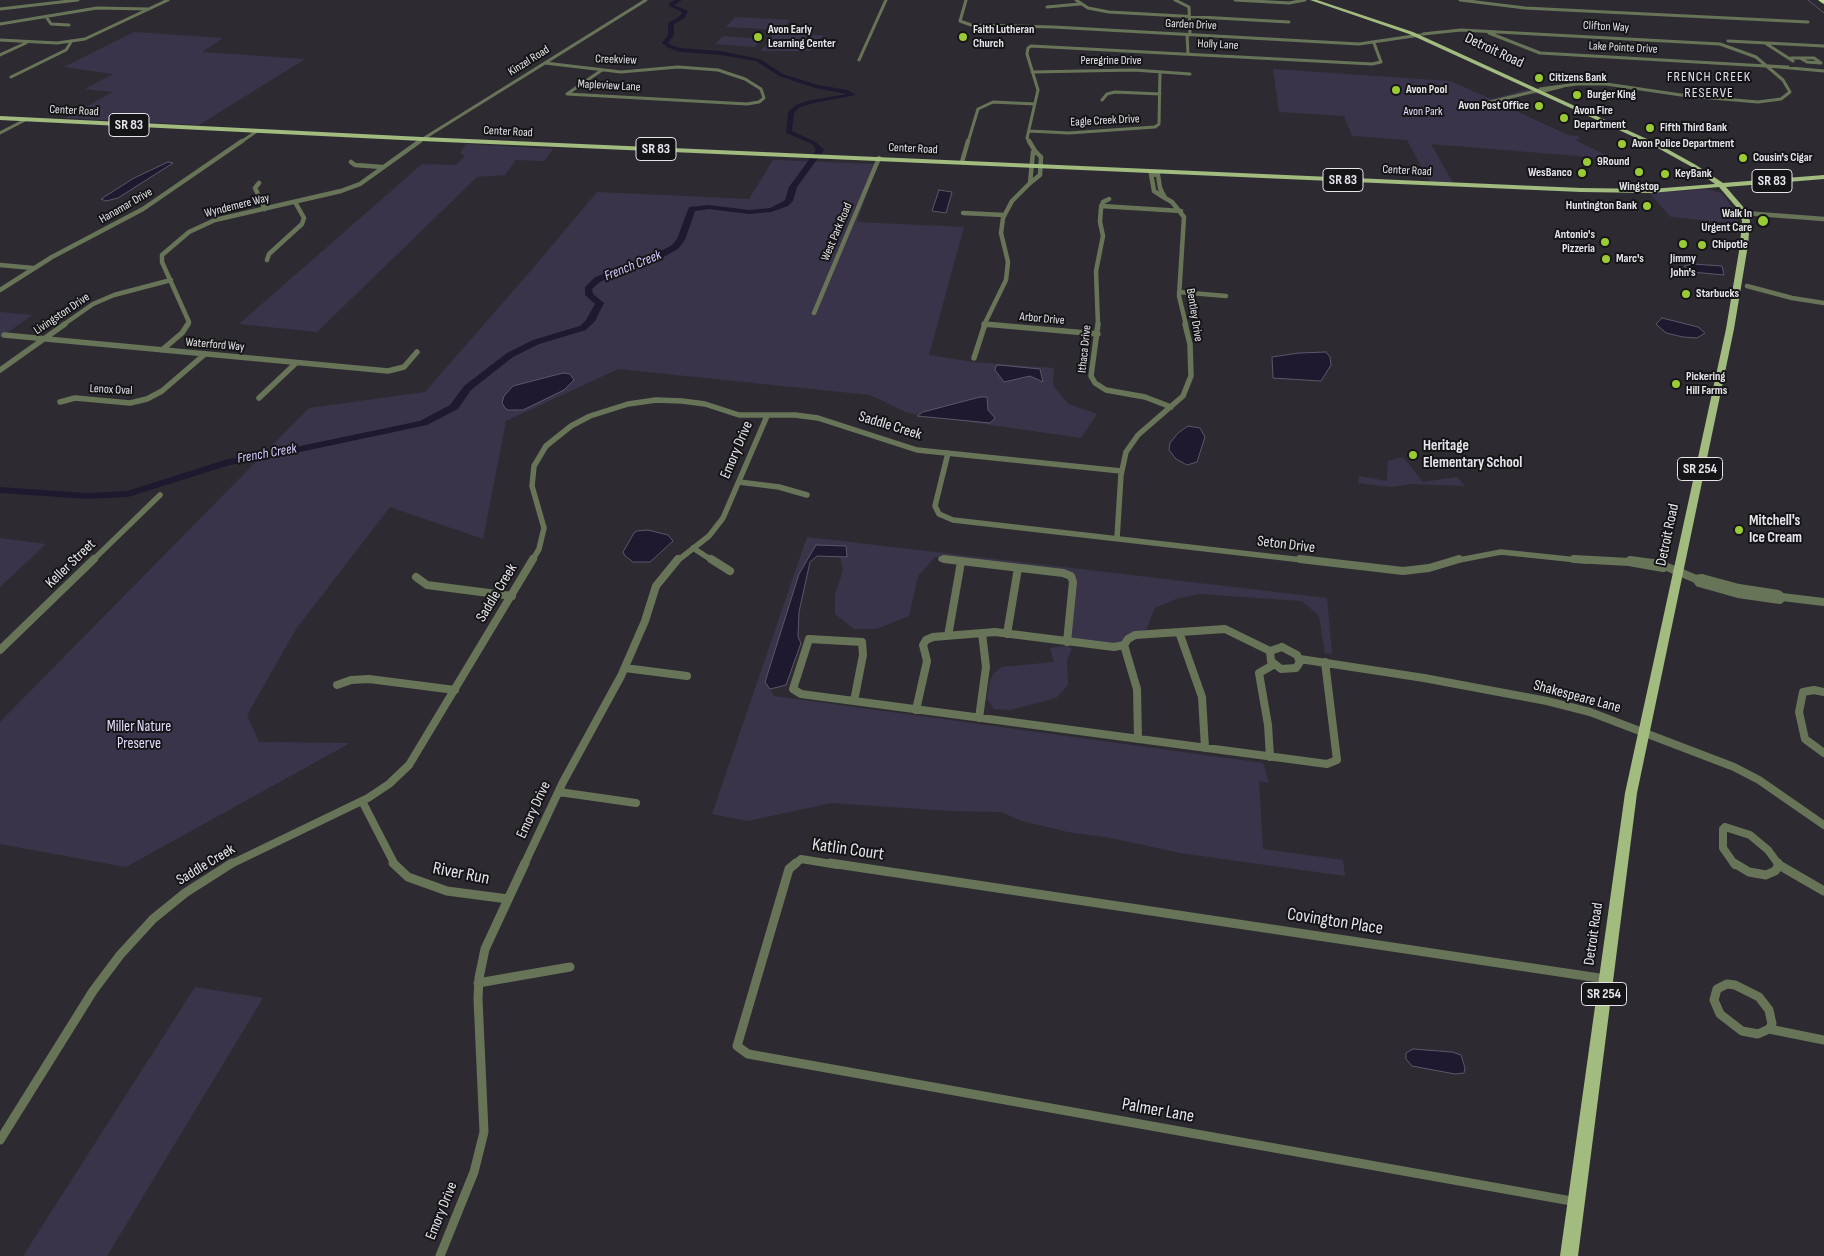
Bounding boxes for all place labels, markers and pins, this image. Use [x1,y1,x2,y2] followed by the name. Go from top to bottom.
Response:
[768,23,836,51] place label: Avon Early Learning Center
[973,23,1034,51] place label: Faith Lutheran Church
[752,31,764,43] marker: Avon Early Learning Center
[957,31,969,43] marker: Faith Lutheran Church
[1549,71,1606,85] place label: Citizens Bank
[1533,72,1545,84] marker: Citizens Bank
[1406,83,1447,97] place label: Avon Pool
[1390,84,1402,96] marker: Avon Pool
[1587,88,1636,102] place label: Burger King
[1571,89,1583,101] marker: Burger King
[1459,99,1529,113] place label: Avon Post Office
[1533,100,1545,112] marker: Avon Post Office
[1574,104,1626,132] place label: Avon Fire Department
[1558,112,1570,124] marker: Avon Fire Department
[1660,121,1727,135] place label: Fifth Third Bank
[1644,122,1656,134] marker: Fifth Third Bank
[1632,137,1734,151] place label: Avon Police Department
[1616,138,1628,150] marker: Avon Police Department
[1753,151,1812,165] place label: Cousin's Cigar
[1737,152,1749,164] marker: Cousin's Cigar
[1597,155,1629,169] place label: 9Round
[1581,156,1593,168] marker: 9Round
[1528,166,1572,180] place label: WesBanco
[1633,166,1645,178] marker: Wingstop
[1576,167,1588,179] marker: WesBanco
[1675,167,1712,181] place label: KeyBank
[1659,168,1671,180] marker: KeyBank
[1619,180,1659,194] place label: Wingstop
[1566,199,1637,213] place label: Huntington Bank
[1641,200,1653,212] marker: Huntington Bank
[1701,207,1752,235] place label: Walk In Urgent Care
[1756,214,1770,228] marker: Walk In Urgent Care
[1555,228,1595,256] place label: Antonio's Pizzeria
[1599,236,1611,248] marker: Antonio's Pizzeria
[1677,238,1689,250] marker: Jimmy John's
[1712,238,1748,252] place label: Chipotle
[1696,239,1708,251] marker: Chipotle
[1616,252,1644,266] place label: Marc's
[1670,252,1696,280] place label: Jimmy John's
[1600,253,1612,265] marker: Marc's
[1696,287,1739,301] place label: Starbucks
[1680,288,1692,300] marker: Starbucks
[1686,370,1727,398] place label: Pickering Hill Farms
[1670,378,1682,390] marker: Pickering Hill Farms
[1423,437,1522,472] place label: Heritage Elementary School
[1407,449,1419,461] marker: Heritage Elementary School
[1749,512,1802,547] place label: Mitchell's Ice Cream
[1733,524,1745,536] marker: Mitchell's Ice Cream

